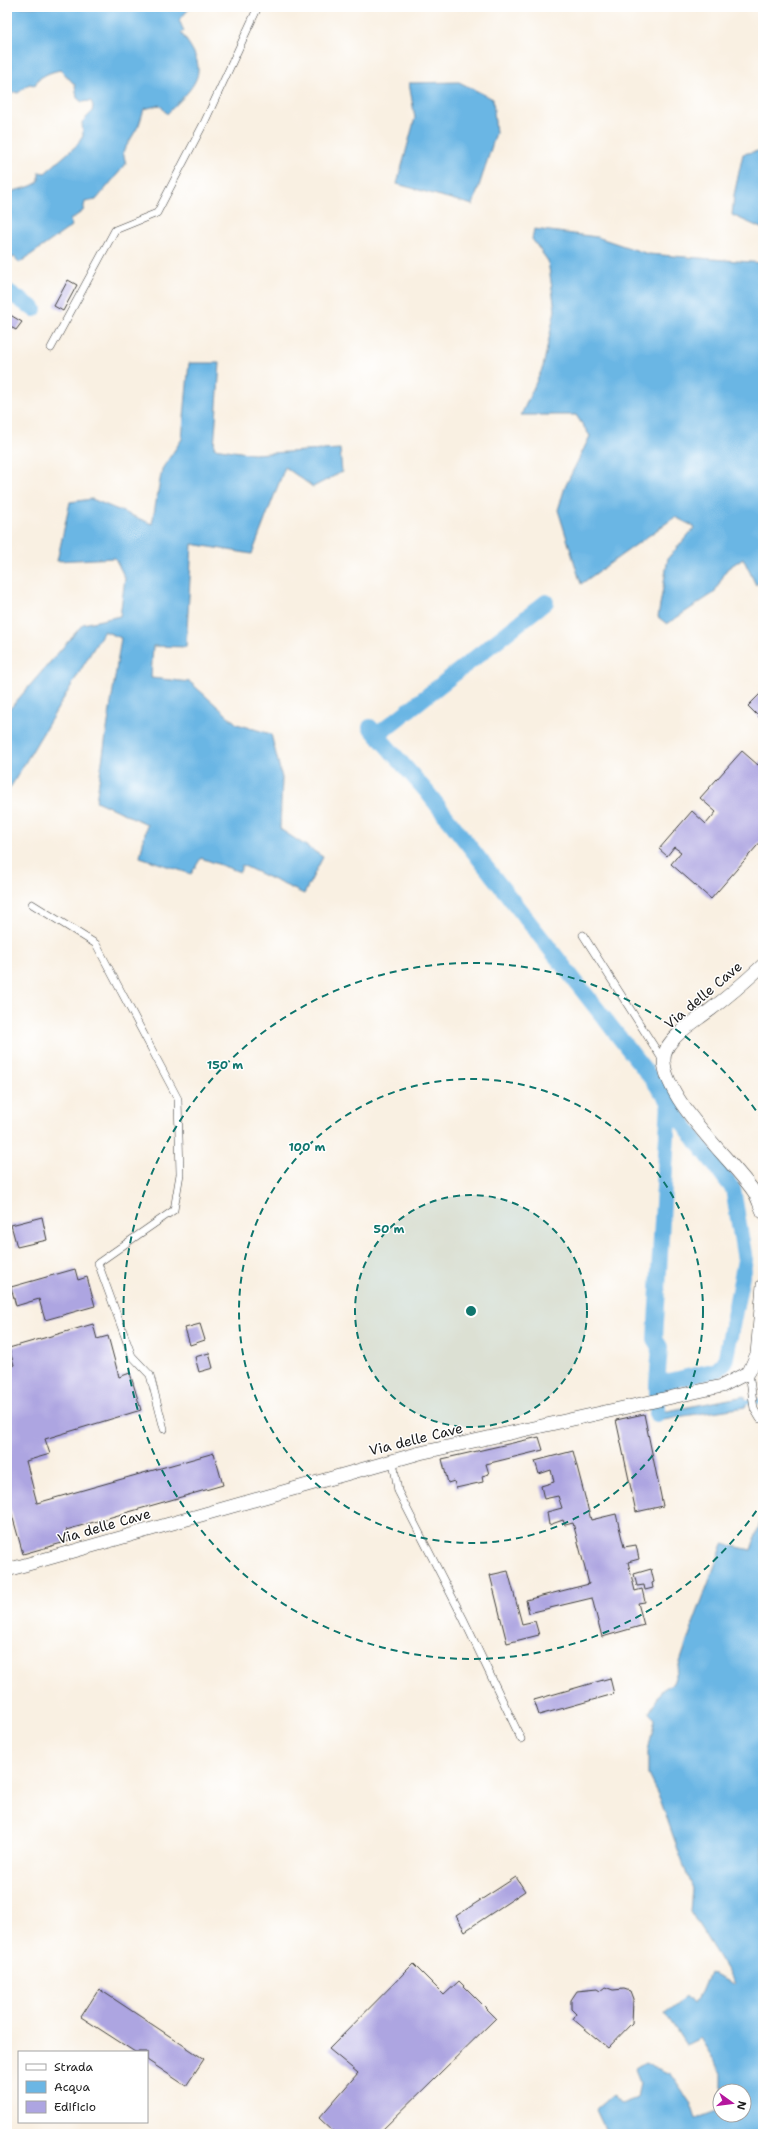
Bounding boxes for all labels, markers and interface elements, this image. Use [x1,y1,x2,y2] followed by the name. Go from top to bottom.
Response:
[660,957,746,1033] street label: Via delle Cave
[207,1057,243,1073] text: 150 m
[289,1139,326,1155] text: 100 m
[374,1221,405,1237] text: 50 m
[464,1304,478,1318] centre of rings
[367,1419,465,1459] street label: Via delle Cave
[55,1504,153,1548] street label: Via delle Cave
[18,2051,148,2123] legend
[54,2059,94,2075] text: Strada
[54,2079,90,2095] text: Acqua
[712,2083,752,2123] north arrow
[54,2099,96,2115] text: Edificio
[733,2099,750,2112] text: N

